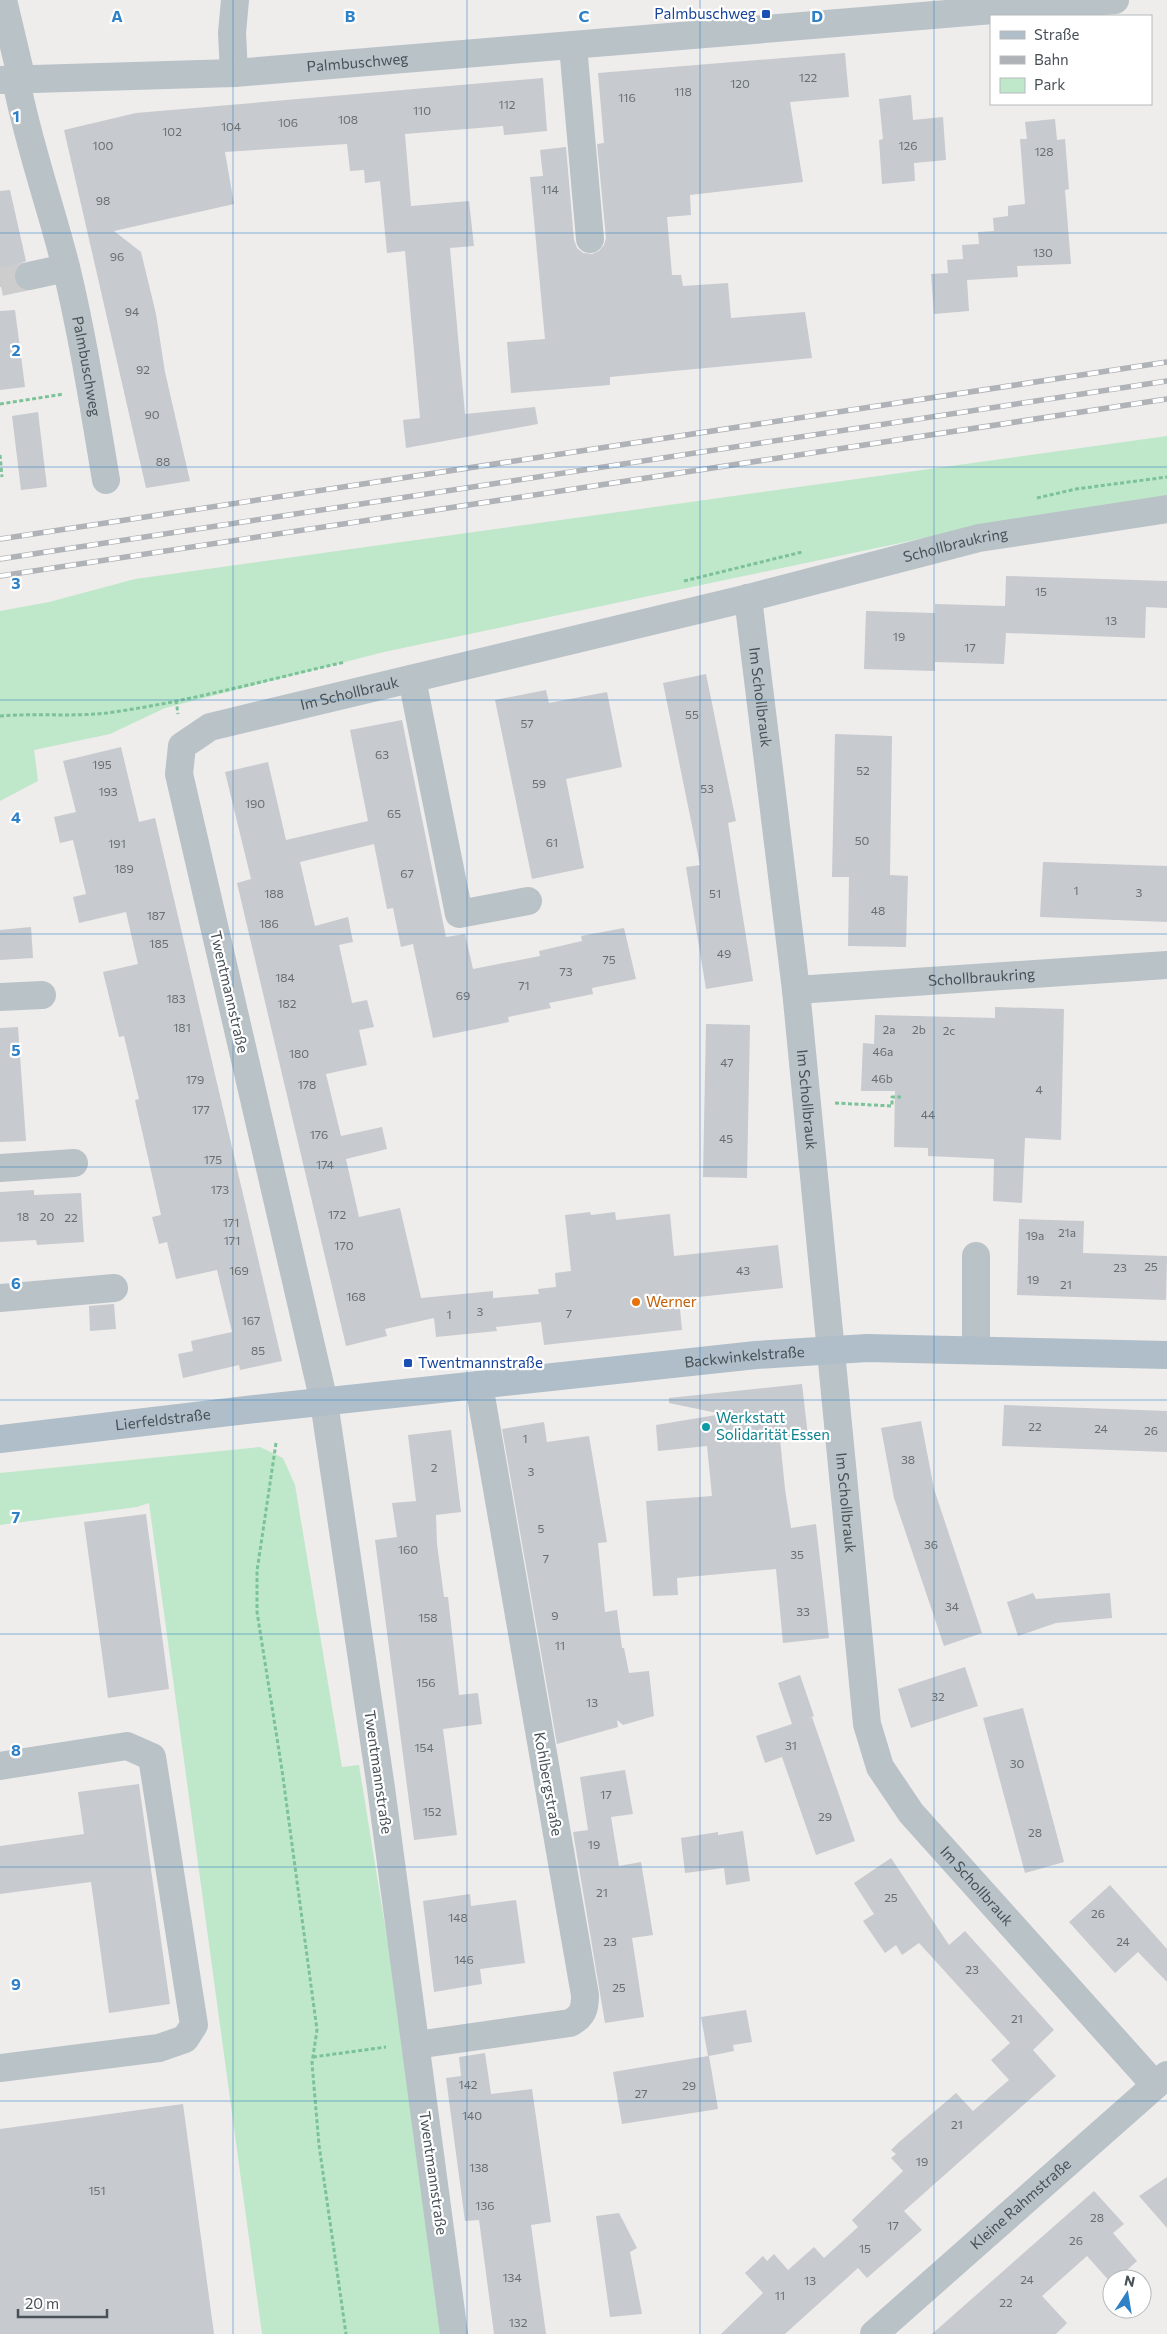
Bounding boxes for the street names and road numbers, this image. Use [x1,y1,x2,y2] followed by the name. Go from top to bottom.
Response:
[306,49,409,75] street label: Palmbuschweg
[69,314,105,418] street label: Palmbuschweg
[901,524,1009,565] street label: Schollbraukring
[746,646,776,748] street label: Im Schollbrauk
[298,672,400,713] street label: Im Schollbrauk
[207,929,253,1055] street label: Twentmannstraße
[927,964,1036,989] street label: Schollbraukring
[794,1048,821,1150] street label: Im Schollbrauk
[683,1342,805,1371] street label: Backwinkelstraße
[114,1404,212,1433] street label: Lierfeldstraße
[833,1452,860,1554] street label: Im Schollbrauk
[361,1709,397,1835] street label: Twentmannstraße
[531,1730,567,1837] street label: Kohlbergstraße
[937,1842,1018,1929] street label: Im Schollbrauk
[416,2110,452,2236] street label: Twentmannstraße
[966,2154,1074,2253] street label: Kleine Rahmstraße

